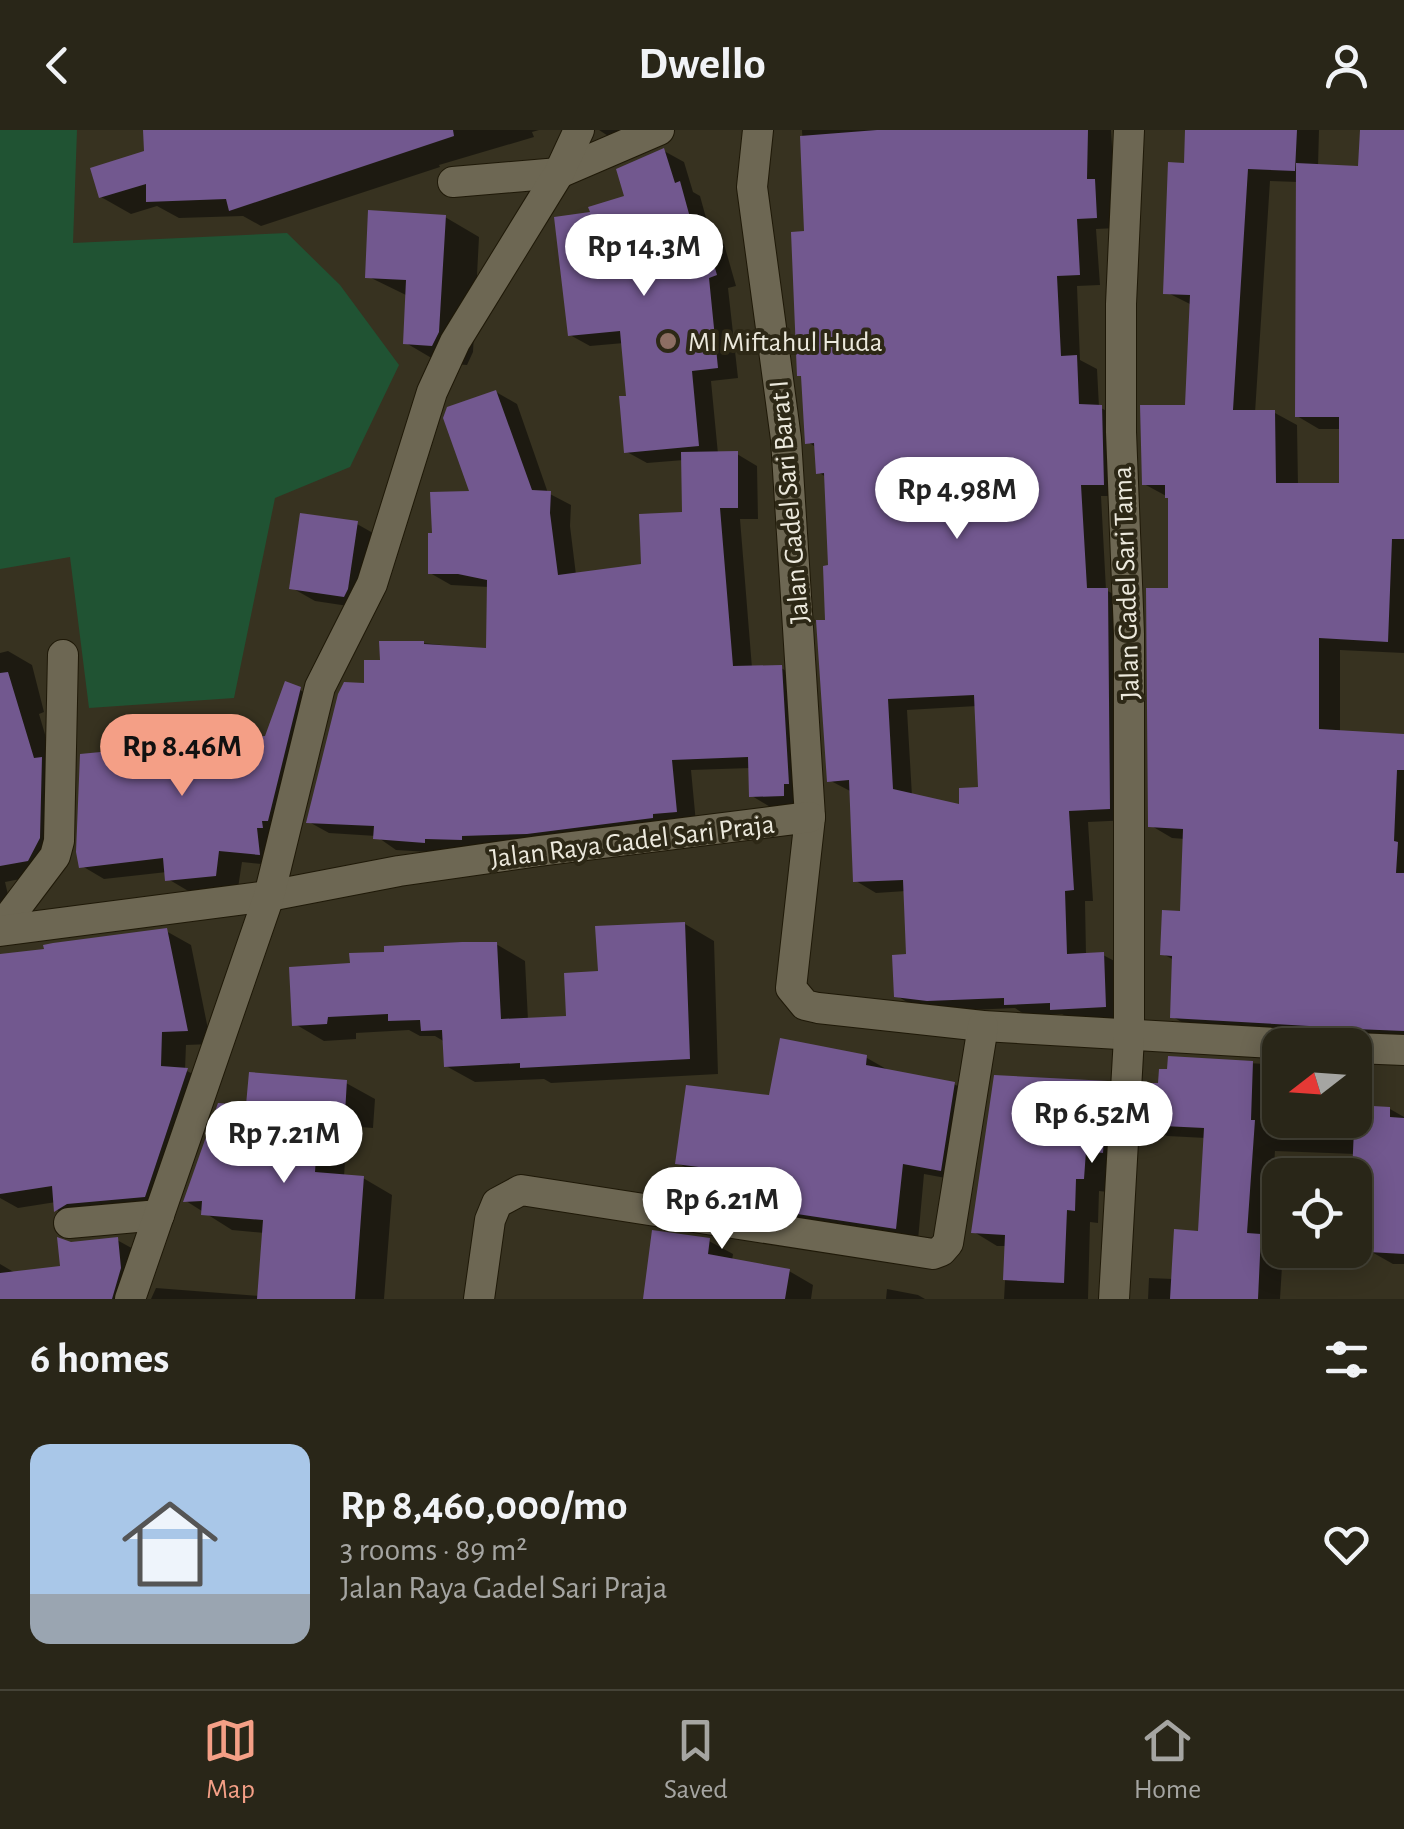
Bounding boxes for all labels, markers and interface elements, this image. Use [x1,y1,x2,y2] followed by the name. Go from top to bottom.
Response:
[30,38,85,93] icon: back
[1319,38,1374,93] icon: person
[638,42,766,87] text: Dwello
[541,214,747,299] pin: Rp 14.3M
[587,230,701,262] text: Rp 14.3M
[688,329,883,357] place label: MI Miftahul Huda
[657,330,679,352] marker: MI Miftahul Huda
[765,379,815,625] street label: Jalan Gadel Sari Barat I
[854,457,1060,542] pin: Rp 4.98M
[1109,466,1145,700] street label: Jalan Gadel Sari Tama
[897,473,1017,505] text: Rp 4.98M
[79,714,285,799] pin: Rp 8.46M
[122,730,242,762] text: Rp 8.46M
[488,811,776,873] street label: Jalan Raya Gadel Sari Praja
[1262,1028,1372,1138] north arrow
[1262,1028,1372,1268] map controls
[989,1081,1195,1166] pin: Rp 6.52M
[1034,1097,1150,1129] text: Rp 6.52M
[181,1101,387,1186] pin: Rp 7.21M
[228,1117,340,1149] text: Rp 7.21M
[1262,1158,1372,1268] button: locate
[619,1167,825,1252] pin: Rp 6.21M
[665,1183,779,1215] text: Rp 6.21M
[1319,1332,1374,1387] icon: filters
[30,1338,169,1380] text: 6 homes
[110,1484,230,1604] icon: home
[340,1485,628,1527] text: Rp 8,460,000/mo
[1319,1517,1374,1572] icon: heart
[340,1534,527,1566] text: 3 rooms · 89 m²
[340,1572,668,1604] text: Jalan Raya Gadel Sari Praja
[203,1713,258,1807] tab: Map
[664,1713,728,1807] tab: Saved
[1134,1713,1201,1807] tab: Home

